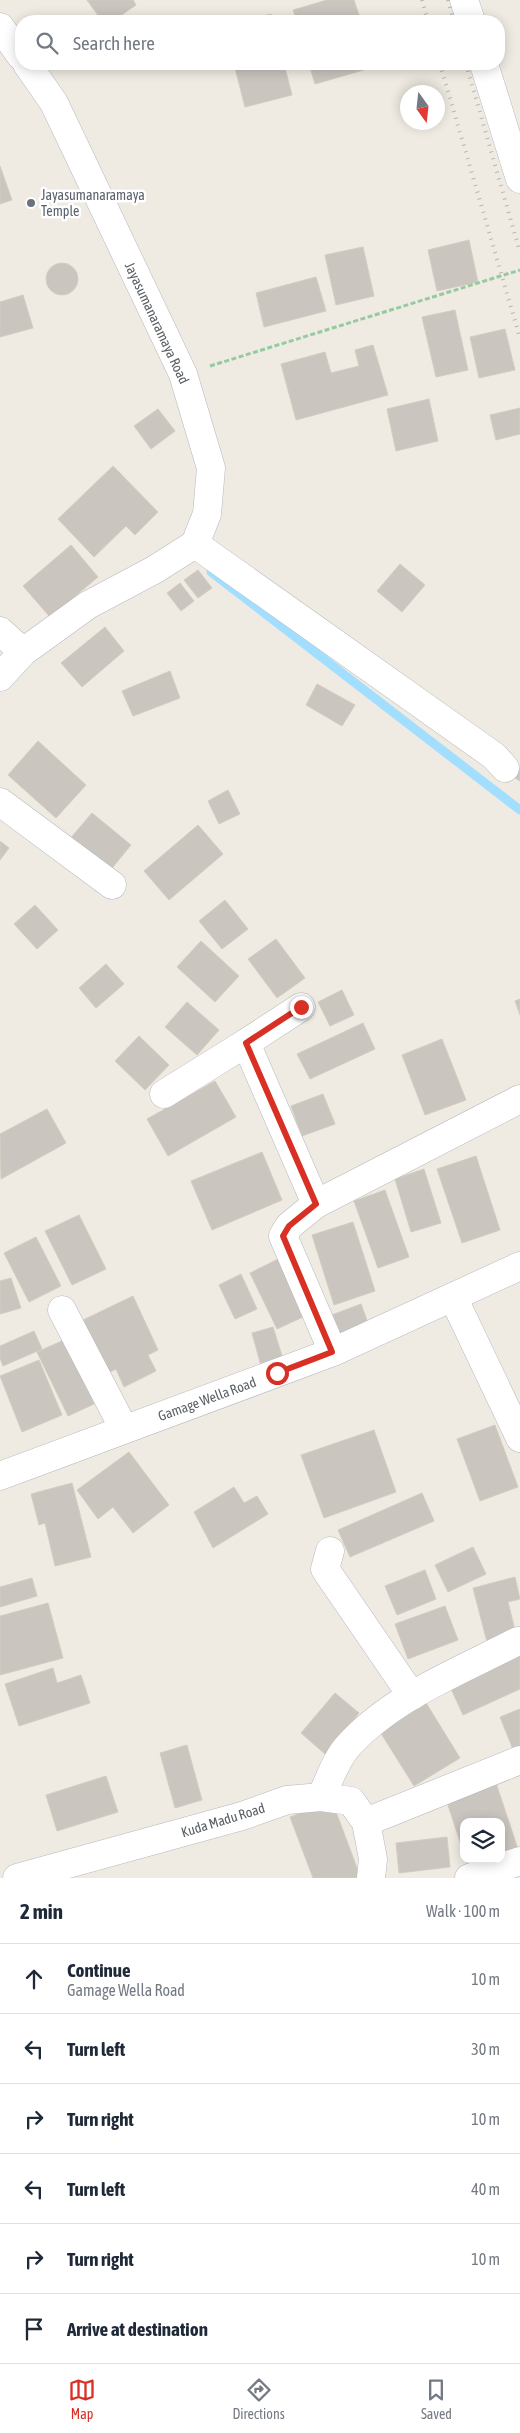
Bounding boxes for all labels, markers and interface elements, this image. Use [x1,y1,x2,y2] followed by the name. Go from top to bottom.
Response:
[15,15,505,70] search box
[33,29,61,57] icon: search
[73,32,155,54] text: Search here
[400,85,445,130] north arrow
[41,187,145,219] place label: Jayasumanaramaya Temple
[25,197,37,209] marker: Jayasumanaramaya Temple
[122,260,192,386] street label: Jayasumanaramaya Road
[290,996,313,1019] route end
[266,1362,289,1385] route start
[156,1374,258,1424] street label: Gamage Wella Road
[179,1800,267,1840] street label: Kuda Madu Road
[460,1818,505,1863] map controls
[460,1818,505,1863] button: layers
[20,1899,63,1923] text: 2 min
[426,1902,500,1920] text: Walk · 100 m
[67,1959,131,1981] text: Continue
[20,1965,48,1993] icon: ahead
[471,1970,500,1988] text: 10 m
[67,1981,185,1999] text: Gamage Wella Road
[20,2035,48,2063] icon: left
[67,2038,125,2060] text: Turn left
[471,2040,500,2058] text: 30 m
[20,2105,48,2133] icon: right
[67,2108,134,2130] text: Turn right
[471,2110,500,2128] text: 10 m
[20,2175,48,2203] icon: left
[67,2178,125,2200] text: Turn left
[471,2180,500,2198] text: 40 m
[20,2245,48,2273] icon: right
[67,2248,134,2270] text: Turn right
[471,2250,500,2268] text: 10 m
[20,2315,48,2343] icon: arrive
[67,2318,208,2340] text: Arrive at destination
[68,2376,96,2422] tab: Map
[232,2376,285,2422] tab: Directions
[421,2376,452,2422] tab: Saved

